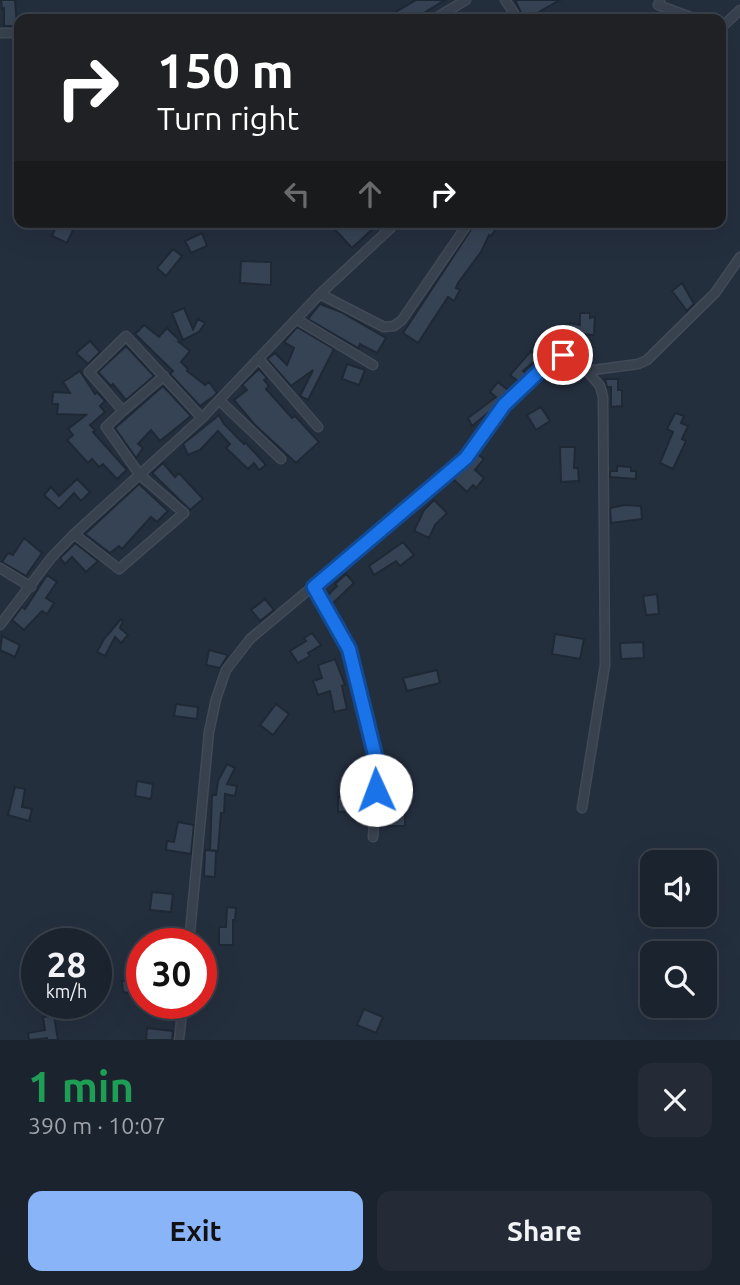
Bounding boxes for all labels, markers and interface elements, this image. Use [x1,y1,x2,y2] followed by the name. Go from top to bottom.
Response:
[42,42,133,133] icon: right
[157,42,294,97] text: 150 m
[157,100,299,136] text: Turn right
[278,175,316,213] icon: left
[351,175,389,213] icon: ahead
[424,175,462,213] icon: right
[533,325,593,385] pin
[544,336,582,374] icon: arrive
[339,753,413,827] position arrow
[640,850,717,1018] map controls
[640,850,717,927] button: sound
[126,928,217,1019] speed limit sign: 30
[640,941,717,1018] button: search
[47,944,86,984] text: 28
[46,981,87,1001] text: km/h
[28,1063,134,1110] text: 1 min
[638,1063,712,1137] button: close
[28,1113,166,1138] text: 390 m · 10:07
[28,1191,363,1271] button: Exit
[377,1191,712,1271] button: Share

